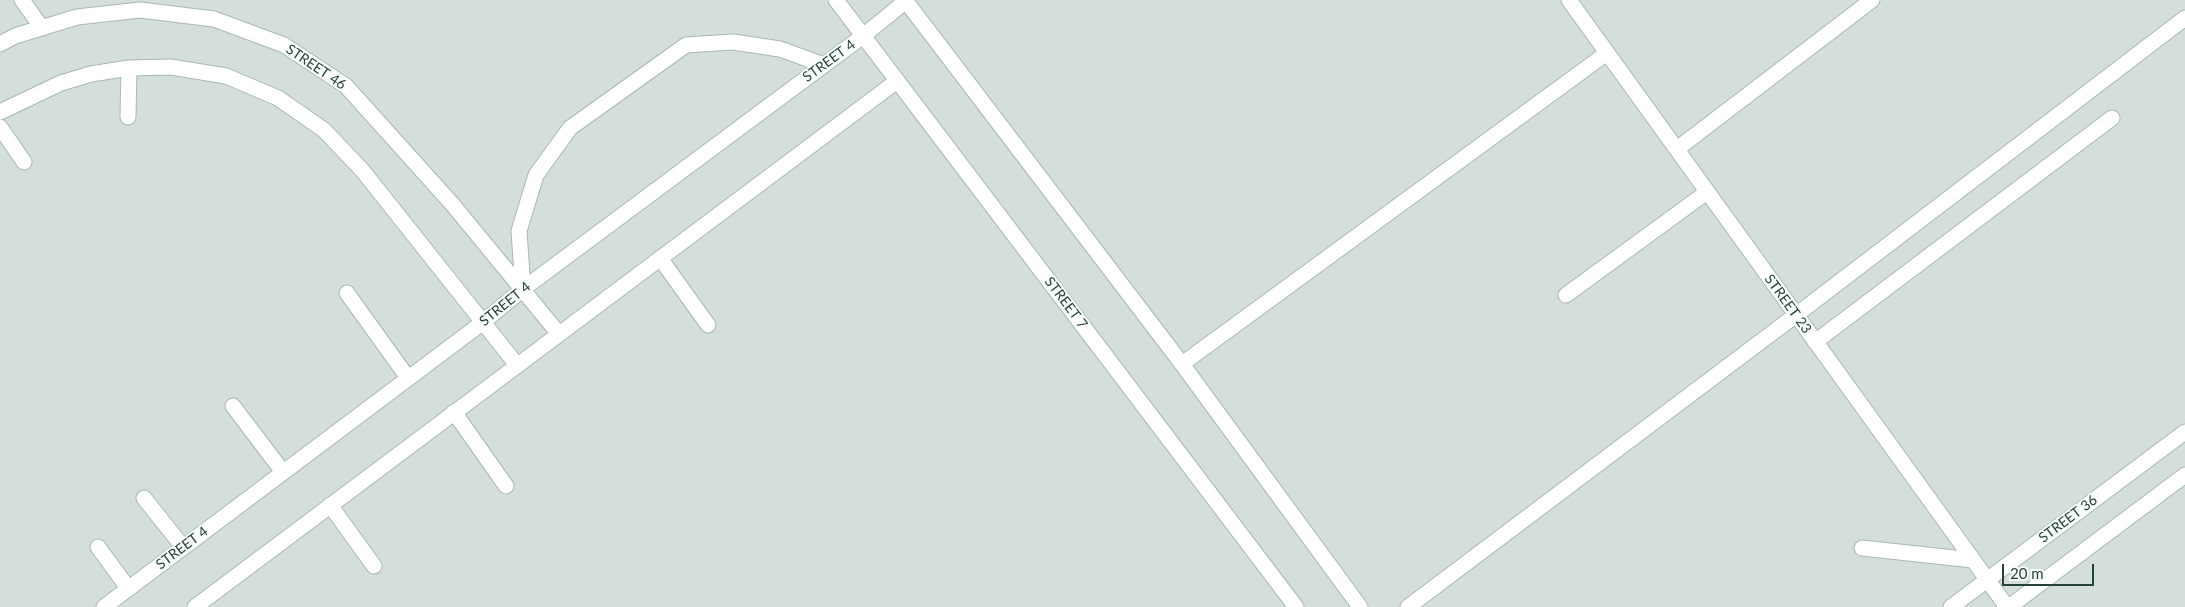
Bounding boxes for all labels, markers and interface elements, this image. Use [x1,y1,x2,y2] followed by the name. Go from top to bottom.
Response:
[799,36,859,86] street label: STREET 4
[283,41,349,93] street label: STREET 46
[1761,271,1815,337] street label: STREET 23
[1041,274,1091,332] street label: STREET 7
[476,278,534,330] street label: STREET 4
[2035,492,2101,546] street label: STREET 36
[153,523,211,573] street label: STREET 4
[2005,554,2098,586] scale bar
[2010,564,2044,582] text: 20 m

